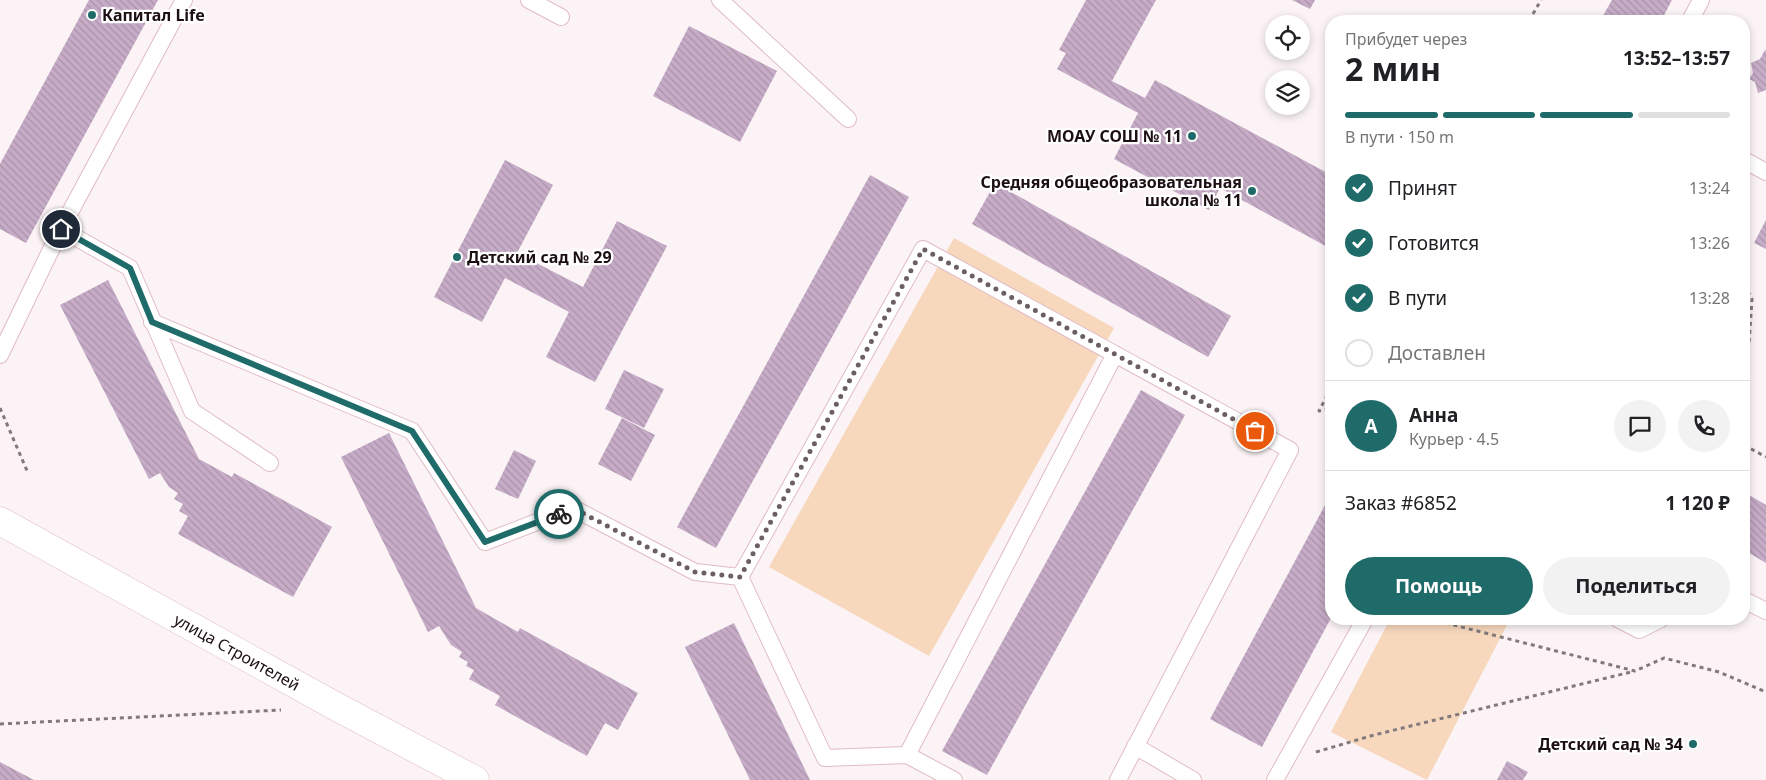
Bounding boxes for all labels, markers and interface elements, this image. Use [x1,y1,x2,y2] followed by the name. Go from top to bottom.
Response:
[102,4,205,26] place label: Капитал Life
[86,9,98,21] marker: Капитал Life
[1265,15,1310,115] map controls
[1265,15,1310,60] button: locate
[1345,28,1467,50] text: Прибудет через
[1623,45,1730,71] text: 13:52–13:57
[1345,47,1441,90] text: 2 мин
[1265,70,1310,115] button: layers
[1047,125,1182,147] place label: МОАУ СОШ № 11
[1345,126,1454,148] text: В пути · 150 m
[1186,130,1198,142] marker: МОАУ СОШ № 11
[980,171,1242,211] place label: Средняя общеобразовательная школа № 11
[1345,174,1373,202] icon: check
[1388,175,1457,201] text: Принят
[1689,177,1730,199] text: 13:24
[1246,185,1258,197] marker: Средняя общеобразовательная школа № 11
[40,208,82,250] pin
[47,215,75,243] icon: home
[1345,229,1373,257] icon: check
[1388,230,1479,256] text: Готовится
[1689,232,1730,254] text: 13:26
[467,246,612,268] place label: Детский сад № 29
[451,251,463,263] marker: Детский сад № 29
[1345,284,1373,312] icon: check
[1388,285,1447,311] text: В пути
[1689,287,1730,309] text: 13:28
[1388,340,1486,366] text: Доставлен
[1614,400,1666,452] button: chat
[1678,400,1730,452] button: phone
[1409,402,1458,428] text: Анна
[1234,410,1276,452] pin
[1364,413,1378,439] text: А
[1241,417,1269,445] icon: bag
[1409,428,1499,450] text: Курьер · 4.5
[534,489,584,539] courier
[1345,490,1457,516] text: Заказ #6852
[1665,490,1730,516] text: 1 120 ₽
[545,500,573,528] icon: bike
[1345,557,1533,615] button: Помощь
[1543,557,1730,615] button: Поделиться
[170,608,304,696] street label: улица Строителей
[1538,733,1683,755] place label: Детский сад № 34
[1687,738,1699,750] marker: Детский сад № 34

